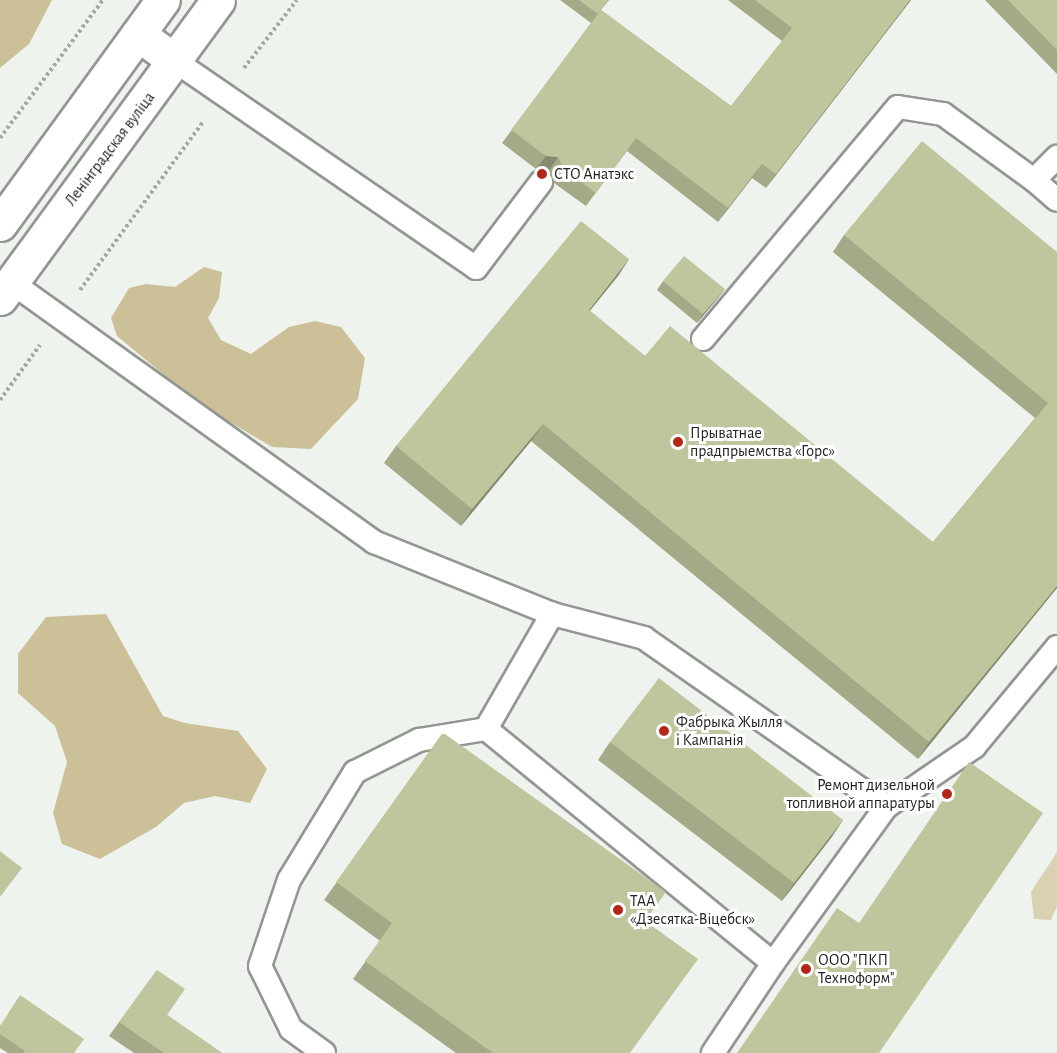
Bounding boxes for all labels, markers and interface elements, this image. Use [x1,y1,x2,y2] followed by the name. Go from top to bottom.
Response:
[61,88,159,210] street label: Ленінградская вуліца
[554,164,634,184] place label: СТО Анатэкс
[535,167,549,181] marker: СТО Анатэкс
[690,423,835,461] place label: Прыватнае прадпрыемства «Горс»
[671,435,685,449] marker: Прыватнае прадпрыемства «Горс»
[676,712,783,750] place label: Фабрыка Жылля і Кампанія
[657,724,671,738] marker: Фабрыка Жылля і Кампанія
[787,775,935,813] place label: Ремонт дизельной топливной аппаратуры
[940,787,954,801] marker: Ремонт дизельной топливной аппаратуры
[630,891,755,929] place label: ТАА «Дзесятка-Віцебск»
[611,903,625,917] marker: ТАА «Дзесятка-Віцебск»
[818,950,894,988] place label: ООО "ПКП Техноформ"
[799,962,813,976] marker: ООО "ПКП Техноформ"

